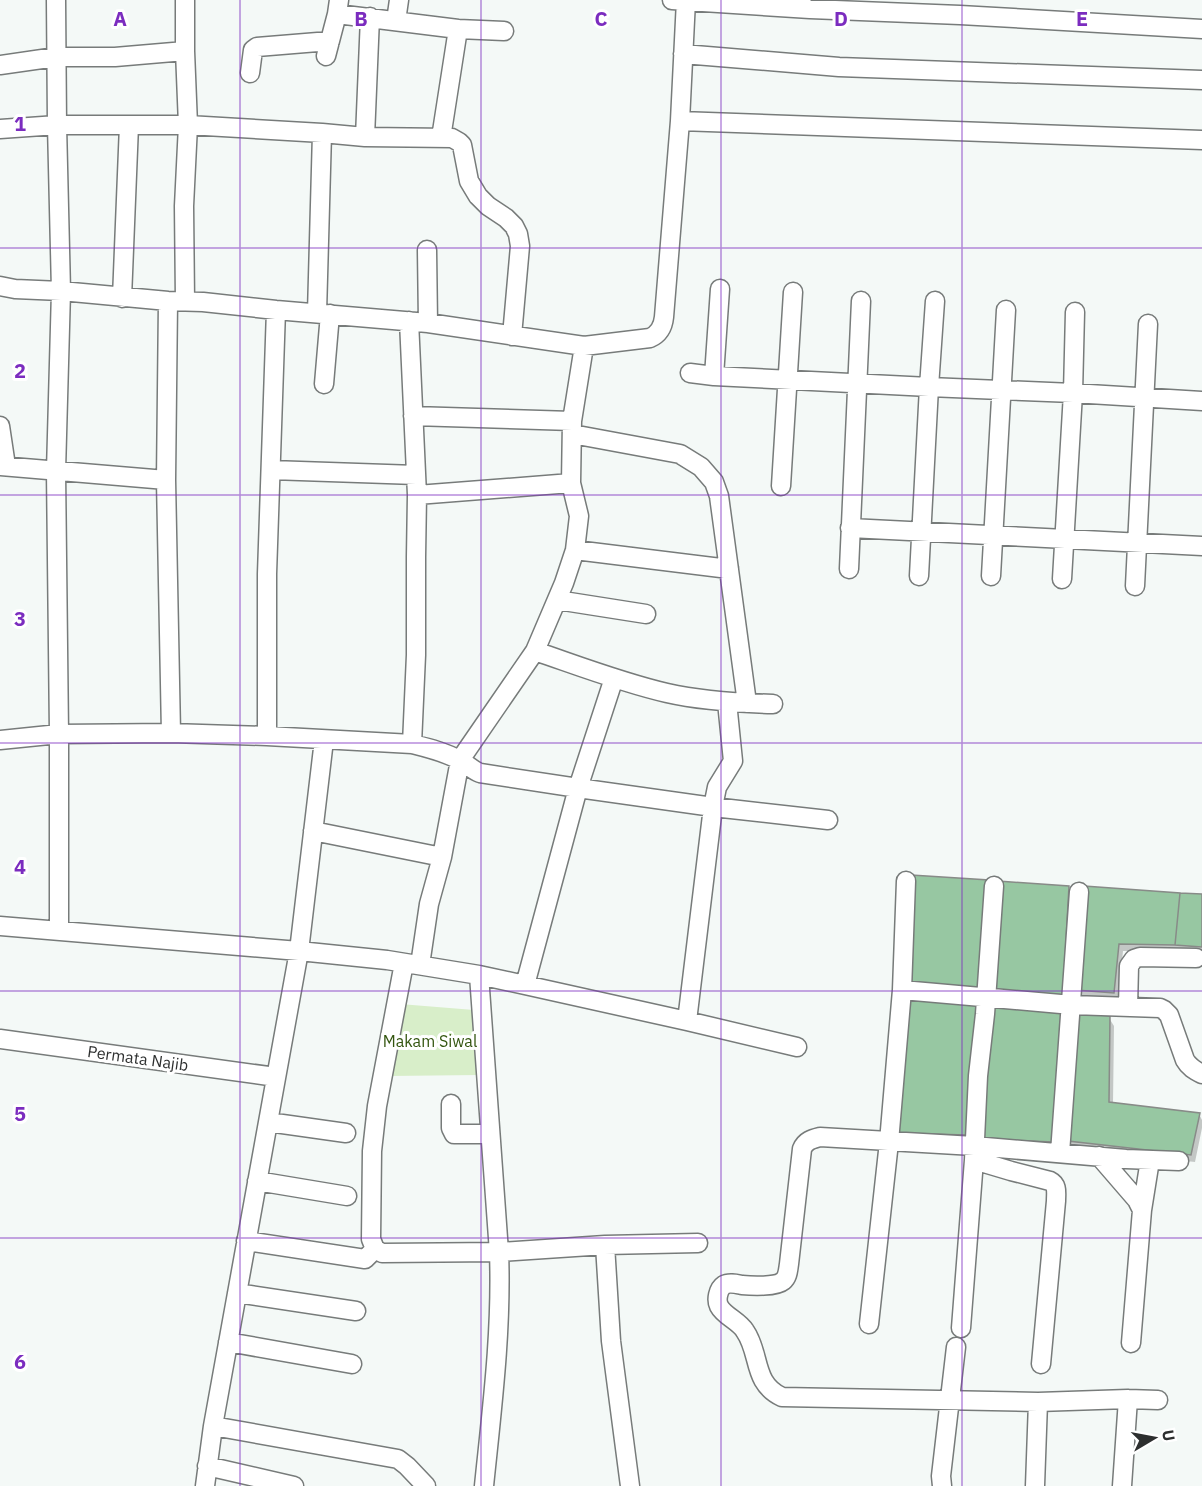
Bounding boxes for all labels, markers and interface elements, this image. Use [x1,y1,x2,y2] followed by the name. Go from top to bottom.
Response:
[113,5,127,32] text: A
[354,5,368,32] text: B
[594,5,608,32] text: C
[834,5,848,32] text: D
[1076,5,1088,32] text: E
[14,110,26,137] text: 1
[14,357,26,384] text: 2
[14,605,26,632] text: 3
[14,853,26,880] text: 4
[383,1031,477,1051] park label: Makam Siwal
[86,1041,190,1075] street label: Permata Najib
[14,1100,26,1127] text: 5
[14,1348,26,1375] text: 6
[1124,1408,1184,1468] north arrow
[1158,1428,1180,1443] text: U

